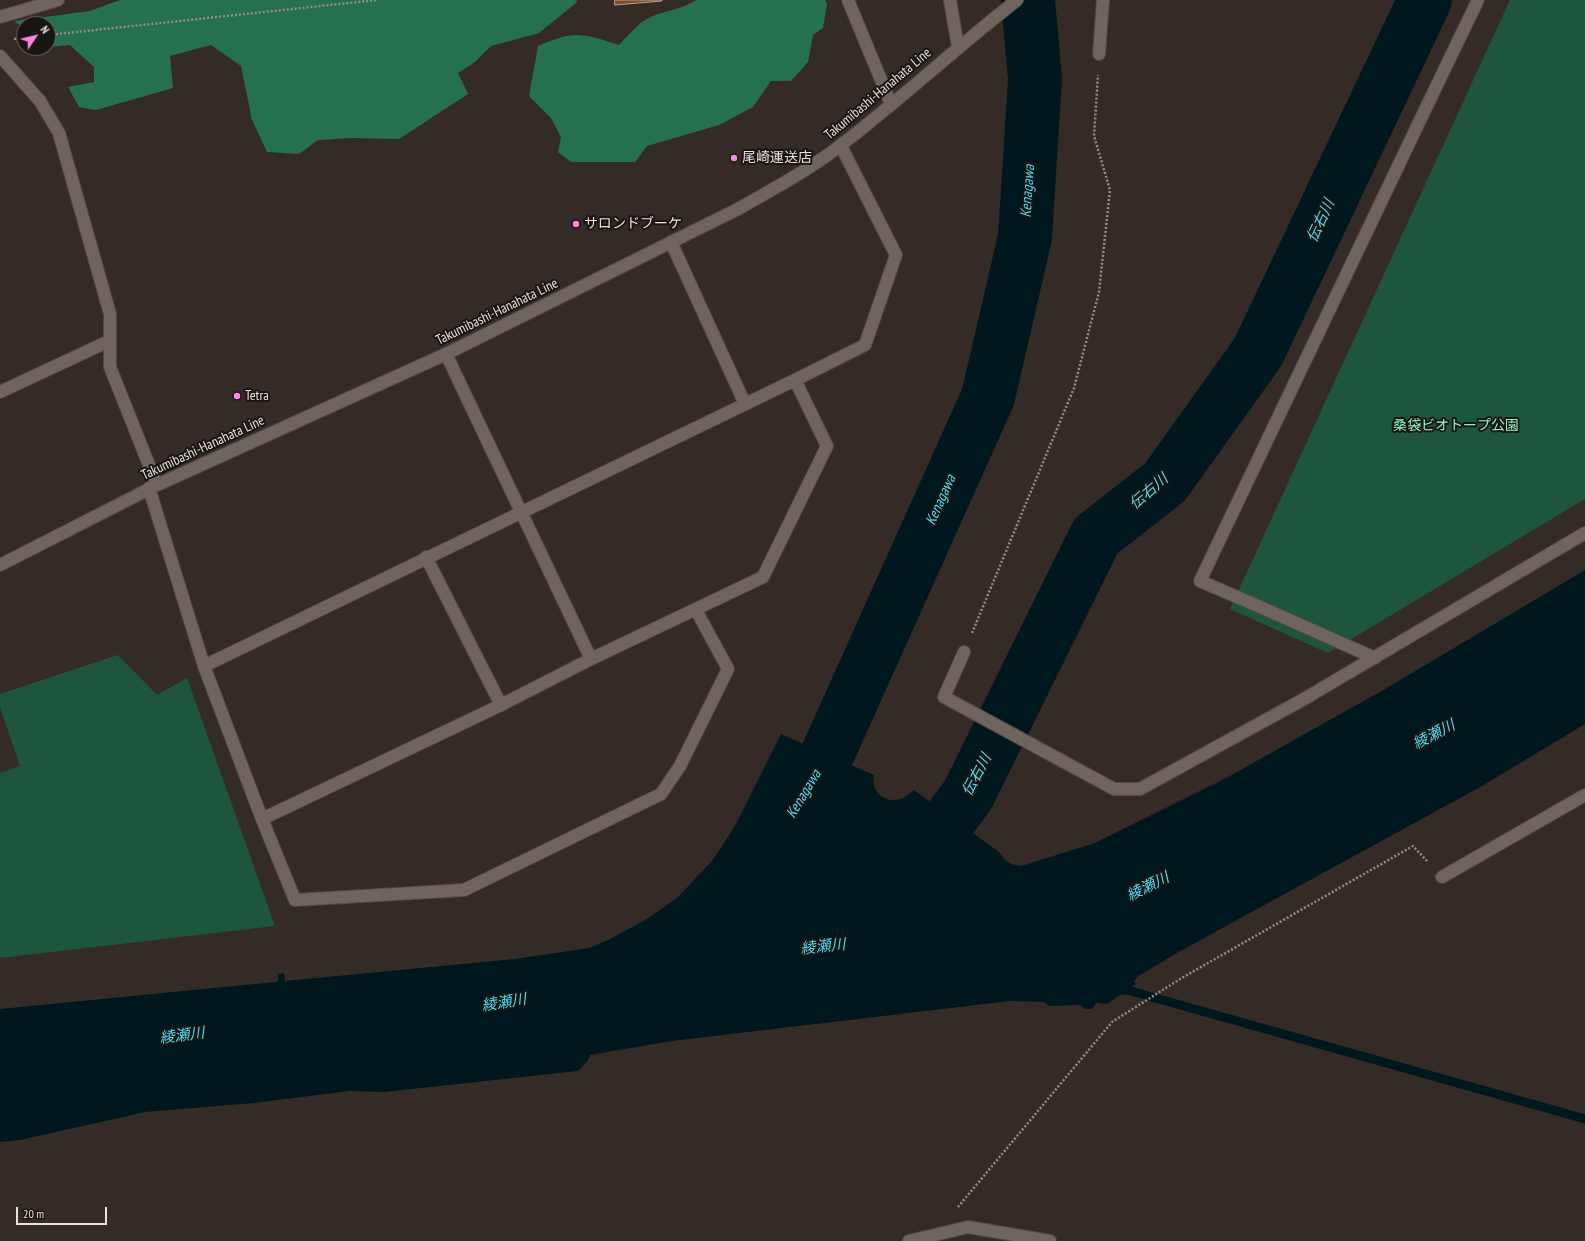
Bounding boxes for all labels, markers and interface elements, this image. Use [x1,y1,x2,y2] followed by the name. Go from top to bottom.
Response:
[16,16,56,56] north arrow
[38,23,52,36] text: N
[821,45,935,143] street label: Takumibashi-Hanahata Line
[742,150,812,166] place label: 尾崎運送店
[729,153,739,163] marker: 尾崎運送店
[1017,164,1039,218] water label: Kenagawa
[1303,197,1339,245] water label: 伝右川
[584,216,682,232] place label: サロンドブーケ
[571,219,581,229] marker: サロンドブーケ
[433,275,561,349] street label: Takumibashi-Hanahata Line
[245,388,269,404] place label: Tetra
[232,391,242,401] marker: Tetra
[139,412,267,484] street label: Takumibashi-Hanahata Line
[1393,418,1519,434] park label: 桑袋ビオトープ公園
[1126,470,1172,514] water label: 伝右川
[922,472,960,528] water label: Kenagawa
[1410,716,1458,754] water label: 綾瀬川
[958,751,996,799] water label: 伝右川
[783,767,825,821] water label: Kenagawa
[1124,869,1172,905] water label: 綾瀬川
[800,936,846,958] water label: 綾瀬川
[480,991,528,1015] water label: 綾瀬川
[159,1024,205,1048] water label: 綾瀬川
[18,1199,109,1225] scale bar
[23,1206,44,1221] text: 20 m

